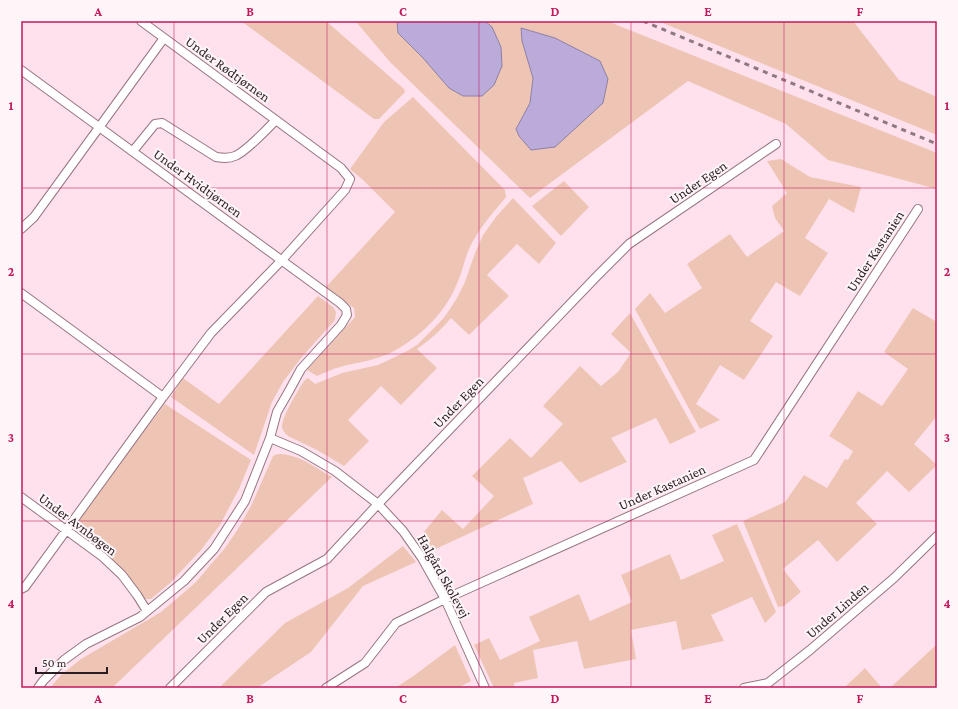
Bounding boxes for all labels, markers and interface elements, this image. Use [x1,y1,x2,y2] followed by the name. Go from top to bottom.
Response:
[93,4,102,19] text: A
[246,4,254,19] text: B
[399,4,407,19] text: C
[551,4,560,19] text: D
[704,4,712,19] text: E
[857,4,864,19] text: F
[182,33,274,106] street label: Under Rødtjørnen
[9,98,14,113] text: 1
[945,98,950,113] text: 1
[150,146,246,222] street label: Under Hvidtjørnen
[666,157,730,207] street label: Under Egen
[843,207,907,295] street label: Under Kastanien
[8,264,15,279] text: 2
[944,264,951,279] text: 2
[429,373,487,431] street label: Under Egen
[8,430,14,445] text: 3
[944,430,950,445] text: 3
[616,460,708,513] street label: Under Kastanien
[36,489,121,559] street label: Under Avnbøgen
[414,531,474,621] street label: Halgård Skolevej
[803,578,872,641] street label: Under Linden
[193,589,251,647] street label: Under Egen
[7,596,15,611] text: 4
[943,596,951,611] text: 4
[36,649,107,675] scale bar
[42,656,67,670] text: 50 m
[93,691,102,706] text: A
[246,691,254,706] text: B
[399,691,407,706] text: C
[551,691,560,706] text: D
[704,691,712,706] text: E
[857,691,864,706] text: F

